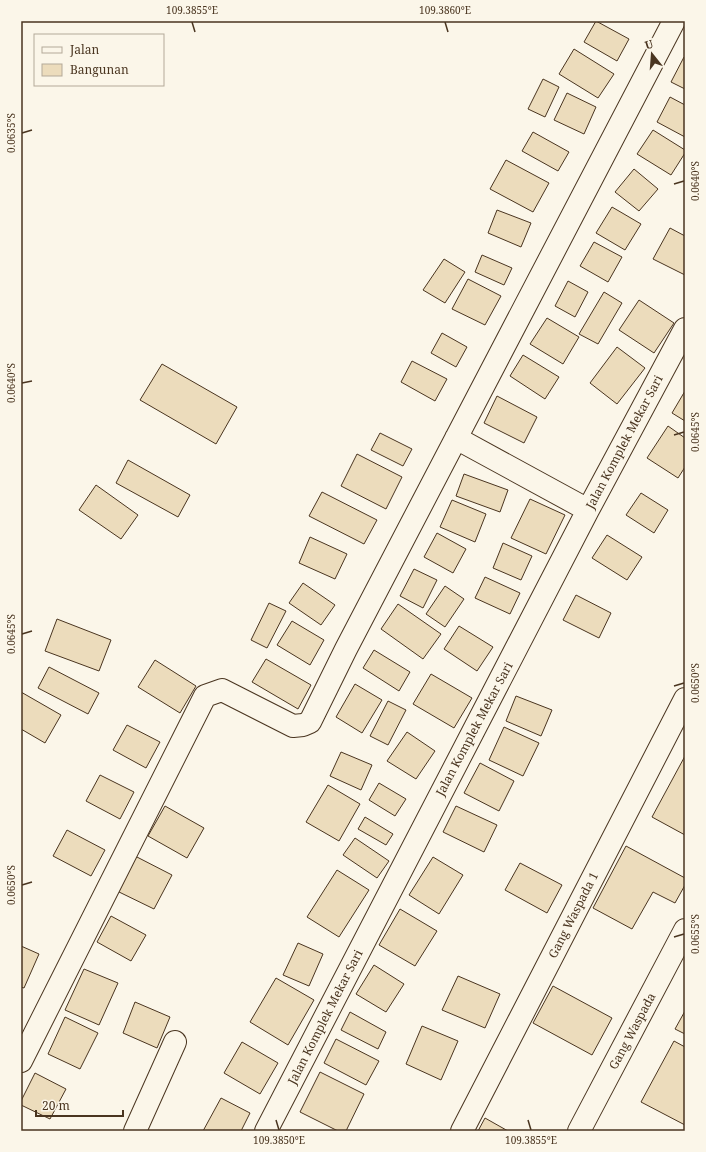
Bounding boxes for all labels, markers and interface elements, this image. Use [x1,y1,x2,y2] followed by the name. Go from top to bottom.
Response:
[166,3,218,17] text: 109.3855°E
[419,3,471,17] text: 109.3860°E
[34,34,164,86] legend
[632,34,672,74] north arrow
[643,35,656,52] text: U
[69,41,100,58] text: Jalan
[70,61,129,78] text: Bangunan
[4,113,18,153] text: 0.0635°S
[688,161,702,201] text: 0.0640°S
[4,363,18,403] text: 0.0640°S
[581,372,667,513] street label: Jalan Komplek Mekar Sari
[688,412,702,452] text: 0.0645°S
[4,614,18,654] text: 0.0645°S
[431,659,517,800] street label: Jalan Komplek Mekar Sari
[688,663,702,703] text: 0.0650°S
[4,865,18,905] text: 0.0650°S
[544,869,602,961] street label: Gang Waspada 1
[688,914,702,954] text: 0.0655°S
[283,946,367,1088] street label: Jalan Komplek Mekar Sari
[605,989,660,1072] street label: Gang Waspada
[36,1092,123,1118] scale bar
[42,1097,70,1114] text: 20 m
[253,1133,305,1147] text: 109.3850°E
[505,1133,557,1147] text: 109.3855°E

